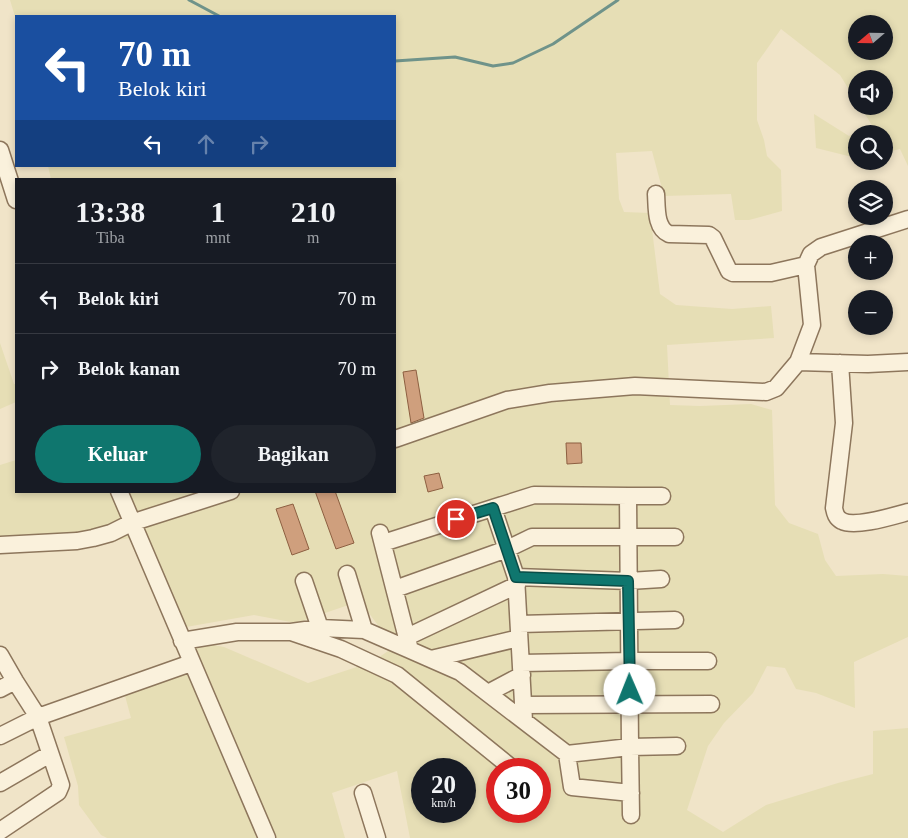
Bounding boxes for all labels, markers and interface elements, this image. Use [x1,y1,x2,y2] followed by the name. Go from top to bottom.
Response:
[848,15,892,60] north arrow
[848,15,893,335] map controls
[35,35,100,100] icon: left
[118,35,191,74] text: 70 m
[848,70,893,115] button: sound
[118,76,207,101] text: Belok kiri
[848,125,893,170] button: search
[139,130,167,158] icon: left
[192,130,220,158] icon: ahead
[245,130,273,158] icon: right
[848,180,893,225] button: layers
[75,195,145,228] text: 13:38
[210,195,225,228] text: 1
[291,195,336,228] text: 210
[96,229,125,246] text: Tiba
[206,229,230,246] text: mnt
[307,229,319,246] text: m
[848,235,893,280] button: +
[35,285,63,313] icon: left
[78,288,159,309] text: Belok kiri
[337,288,376,309] text: 70 m
[848,290,893,335] button: −
[35,355,63,383] icon: right
[78,358,180,379] text: Belok kanan
[337,358,376,379] text: 70 m
[35,425,201,483] button: Keluar
[211,425,376,483] button: Bagikan
[435,498,477,540] pin
[442,505,470,533] icon: arrive
[603,663,655,715] position arrow
[486,758,551,823] speed limit sign: 30
[431,771,456,798] text: 20
[431,796,456,810] text: km/h

